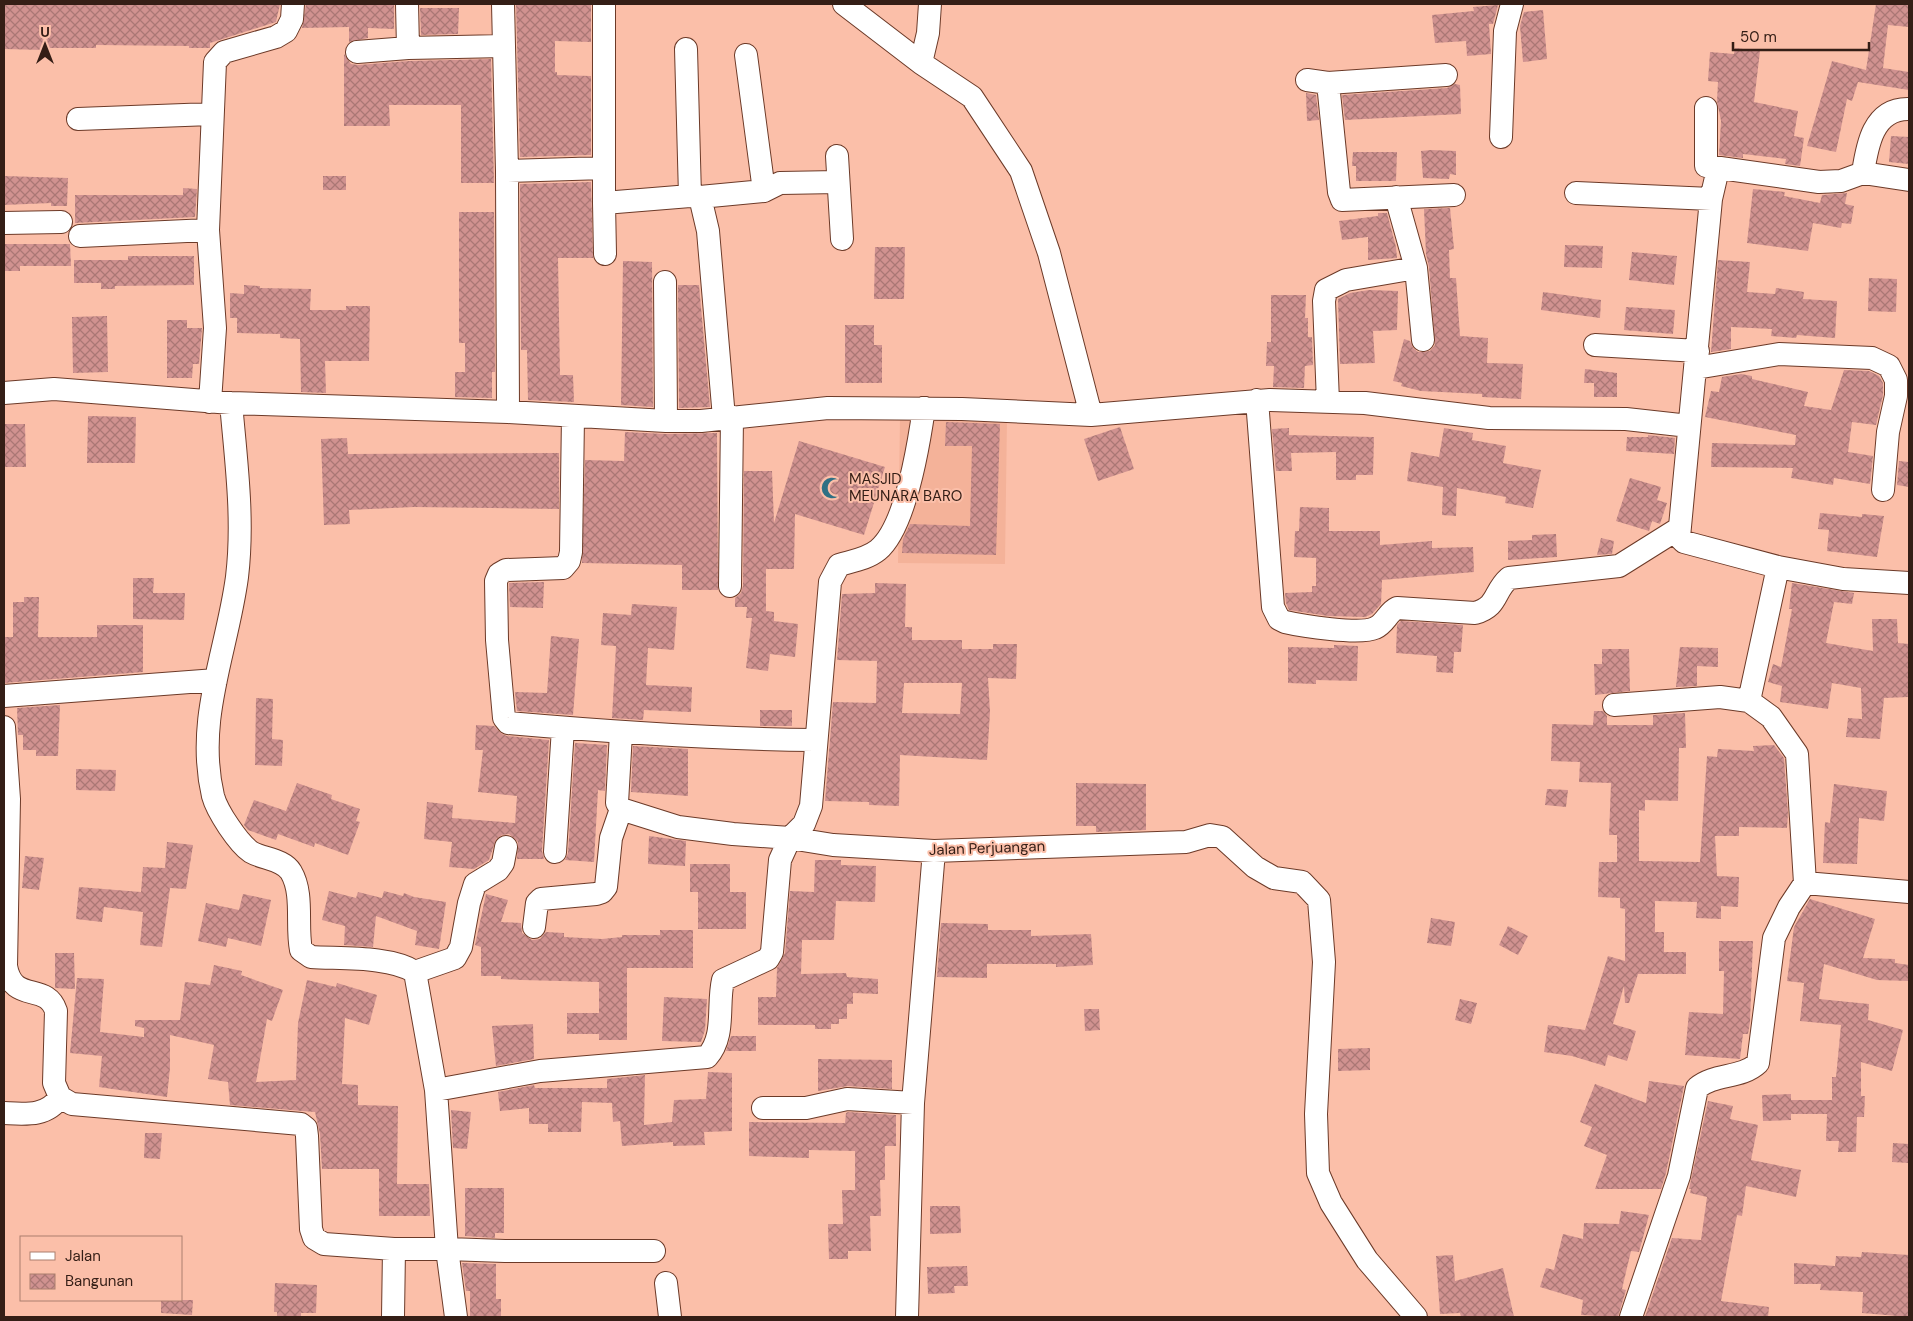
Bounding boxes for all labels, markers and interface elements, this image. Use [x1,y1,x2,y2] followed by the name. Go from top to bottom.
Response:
[20,20,70,70] north arrow
[1733,20,1869,52] scale bar
[40,23,50,41] text: U
[1740,27,1777,47] text: 50 m
[849,469,962,506] place label: MASJID MEUNARA BARO
[819,475,845,501] mosque icon: MASJID MEUNARA BARO
[929,836,1045,860] street label: Jalan Perjuangan
[20,1236,182,1301] legend
[65,1246,101,1266] text: Jalan
[65,1271,133,1291] text: Bangunan

